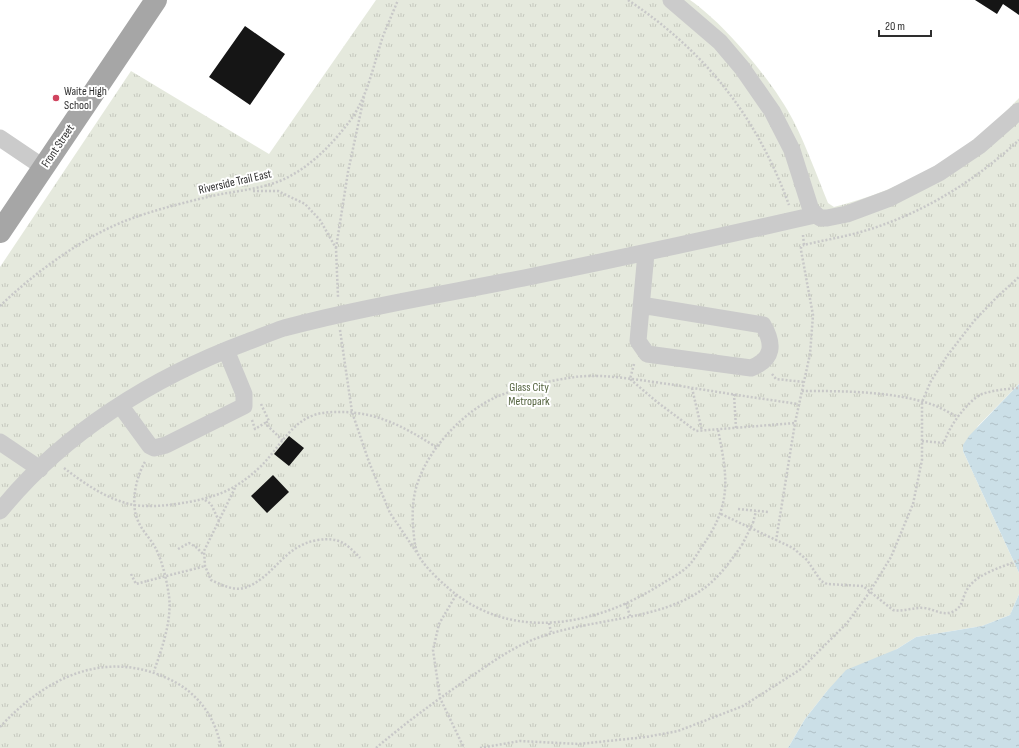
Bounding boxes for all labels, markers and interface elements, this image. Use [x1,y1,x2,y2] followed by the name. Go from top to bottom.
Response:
[879,12,931,38] scale bar
[885,19,905,34] text: 20 m
[64,84,107,113] place label: Waite High School
[51,93,61,103] marker: Waite High School
[38,121,78,170] street label: Front Street
[197,166,273,198] street label: Riverside Trail East
[508,380,550,409] park label: Glass City Metropark

